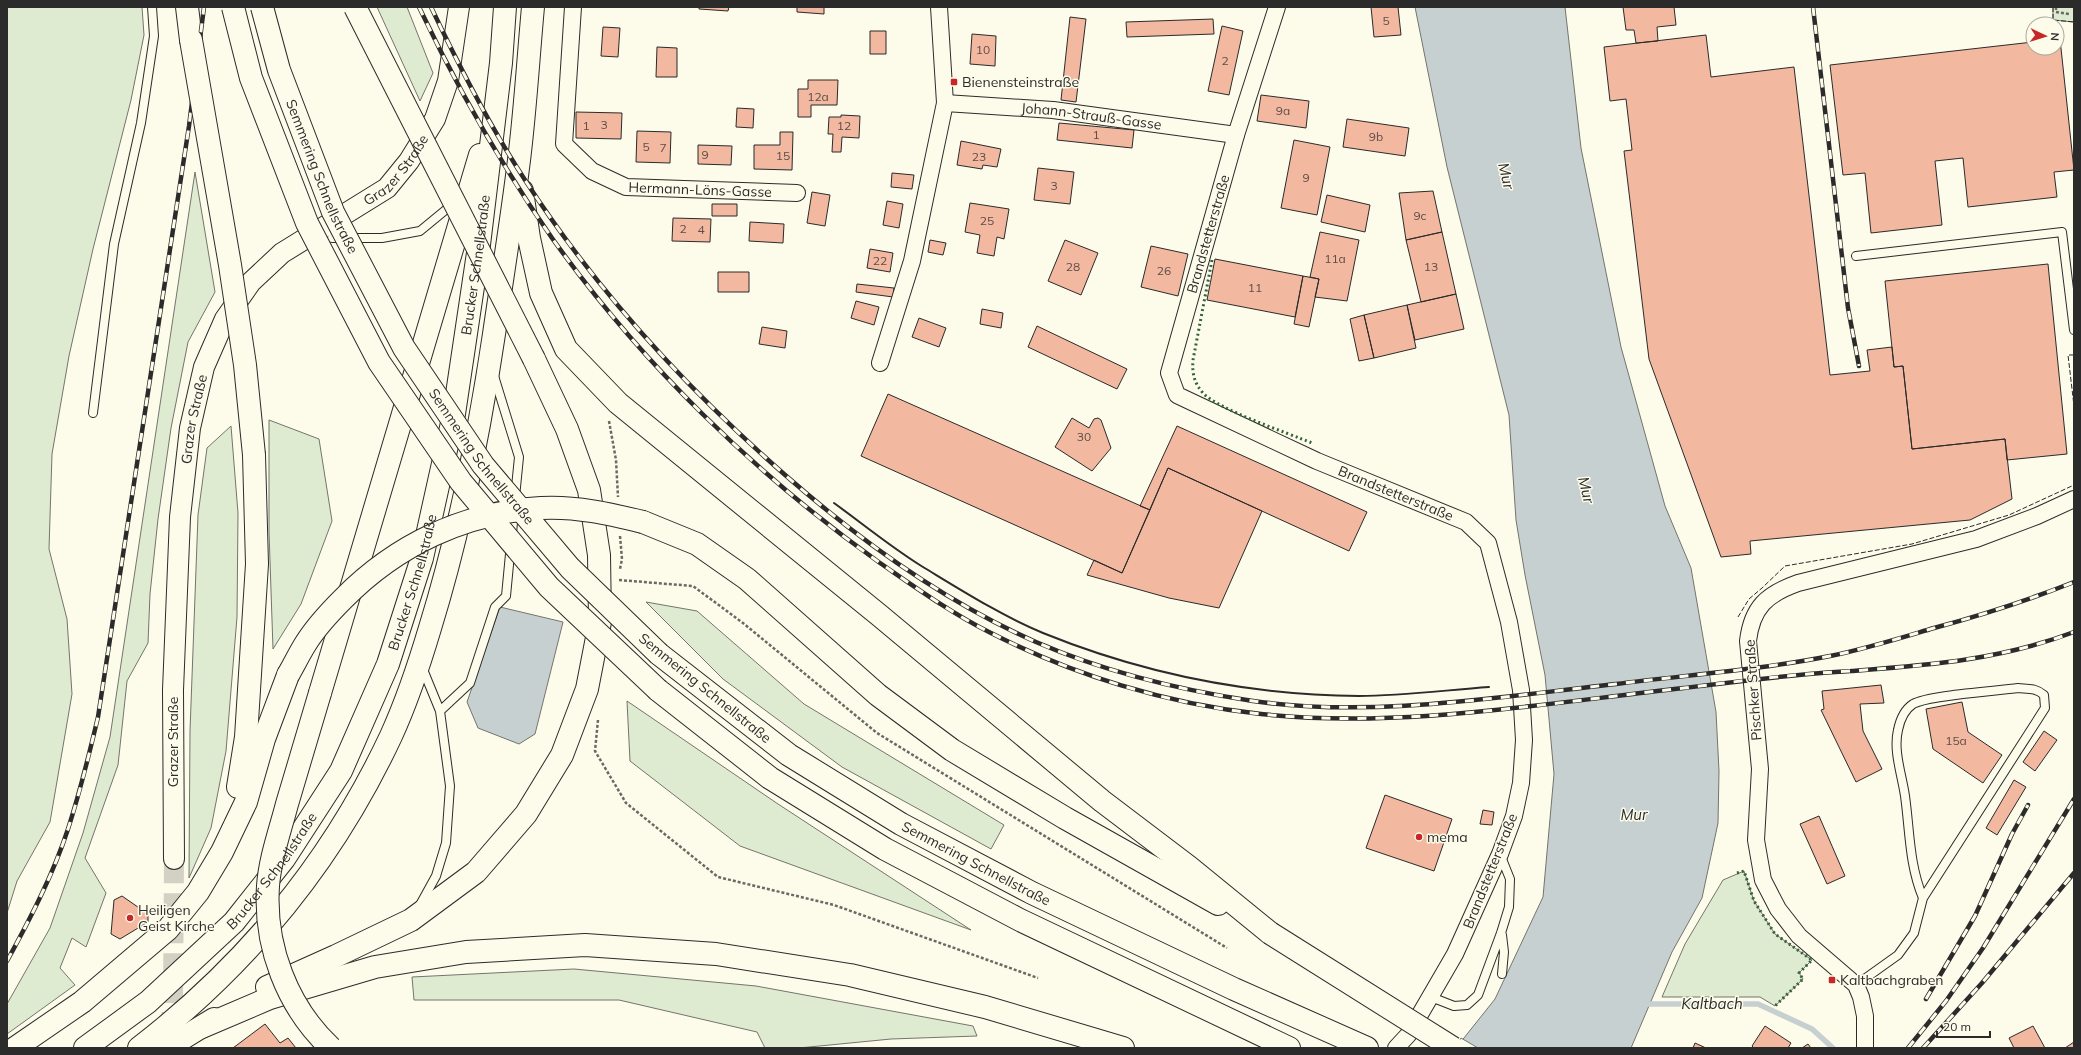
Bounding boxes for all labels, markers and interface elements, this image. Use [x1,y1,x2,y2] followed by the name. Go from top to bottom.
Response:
[1382,13,1390,28] house number: 5
[2025,16,2065,56] north arrow
[2048,32,2062,41] text: N
[976,42,990,57] house number: 10
[1221,53,1229,68] house number: 2
[962,73,1079,91] place label: Bienensteinstraße
[949,77,959,87] marker: Bienensteinstraße
[807,89,829,104] house number: 12a
[282,97,362,257] street label: Semmering Schnellstraße
[1020,99,1163,134] street label: Johann-Strauß-Gasse
[1276,103,1290,118] house number: 9a
[600,117,608,132] house number: 3
[582,118,590,133] house number: 1
[837,118,851,133] house number: 12
[1092,127,1100,142] house number: 1
[1369,129,1383,144] house number: 9b
[360,131,432,209] street label: Grazer Straße
[642,139,650,154] house number: 5
[659,140,667,155] house number: 7
[701,147,709,162] house number: 9
[776,148,790,163] house number: 15
[972,149,986,164] house number: 23
[1494,160,1519,192] water label: Mur
[1302,170,1310,185] house number: 9
[1182,173,1234,295] street label: Brandstetterstraße
[628,178,772,201] street label: Hermann-Löns-Gasse
[1050,178,1058,193] house number: 3
[457,194,494,336] street label: Brucker Schnellstraße
[1413,208,1427,223] house number: 9c
[980,213,994,228] house number: 25
[679,221,687,236] house number: 2
[697,222,705,237] house number: 4
[1324,251,1346,266] house number: 11a
[873,253,887,268] house number: 22
[1066,259,1080,274] house number: 28
[1424,259,1438,274] house number: 13
[1157,263,1171,278] house number: 26
[1248,280,1262,295] house number: 11
[177,373,211,465] street label: Grazer Straße
[425,385,538,528] street label: Semmering Schnellstraße
[1077,429,1091,444] house number: 30
[1336,462,1456,525] street label: Brandstetterstraße
[1574,474,1599,506] water label: Mur
[384,512,440,653] street label: Brucker Schnellstraße
[635,629,775,747] street label: Semmering Schnellstraße
[1740,639,1766,741] street label: Pischker Straße
[164,697,182,787] street label: Grazer Straße
[1945,733,1967,748] house number: 15a
[1621,805,1648,824] water label: Mur
[223,809,321,933] street label: Brucker Schnellstraße
[1459,811,1521,931] street label: Brandstetterstraße
[899,817,1053,910] street label: Semmering Schnellstraße
[1427,828,1468,846] place label: mema
[1414,832,1424,842] marker: mema
[138,901,215,935] place label: Heiligen Geist Kirche
[125,913,135,923] marker: Heiligen Geist Kirche
[1840,971,1944,989] place label: Kaltbachgraben
[1827,975,1837,985] marker: Kaltbachgraben
[1681,994,1743,1013] water label: Kaltbach
[1937,1013,1990,1039] scale bar
[1943,1019,1971,1034] text: 20 m

